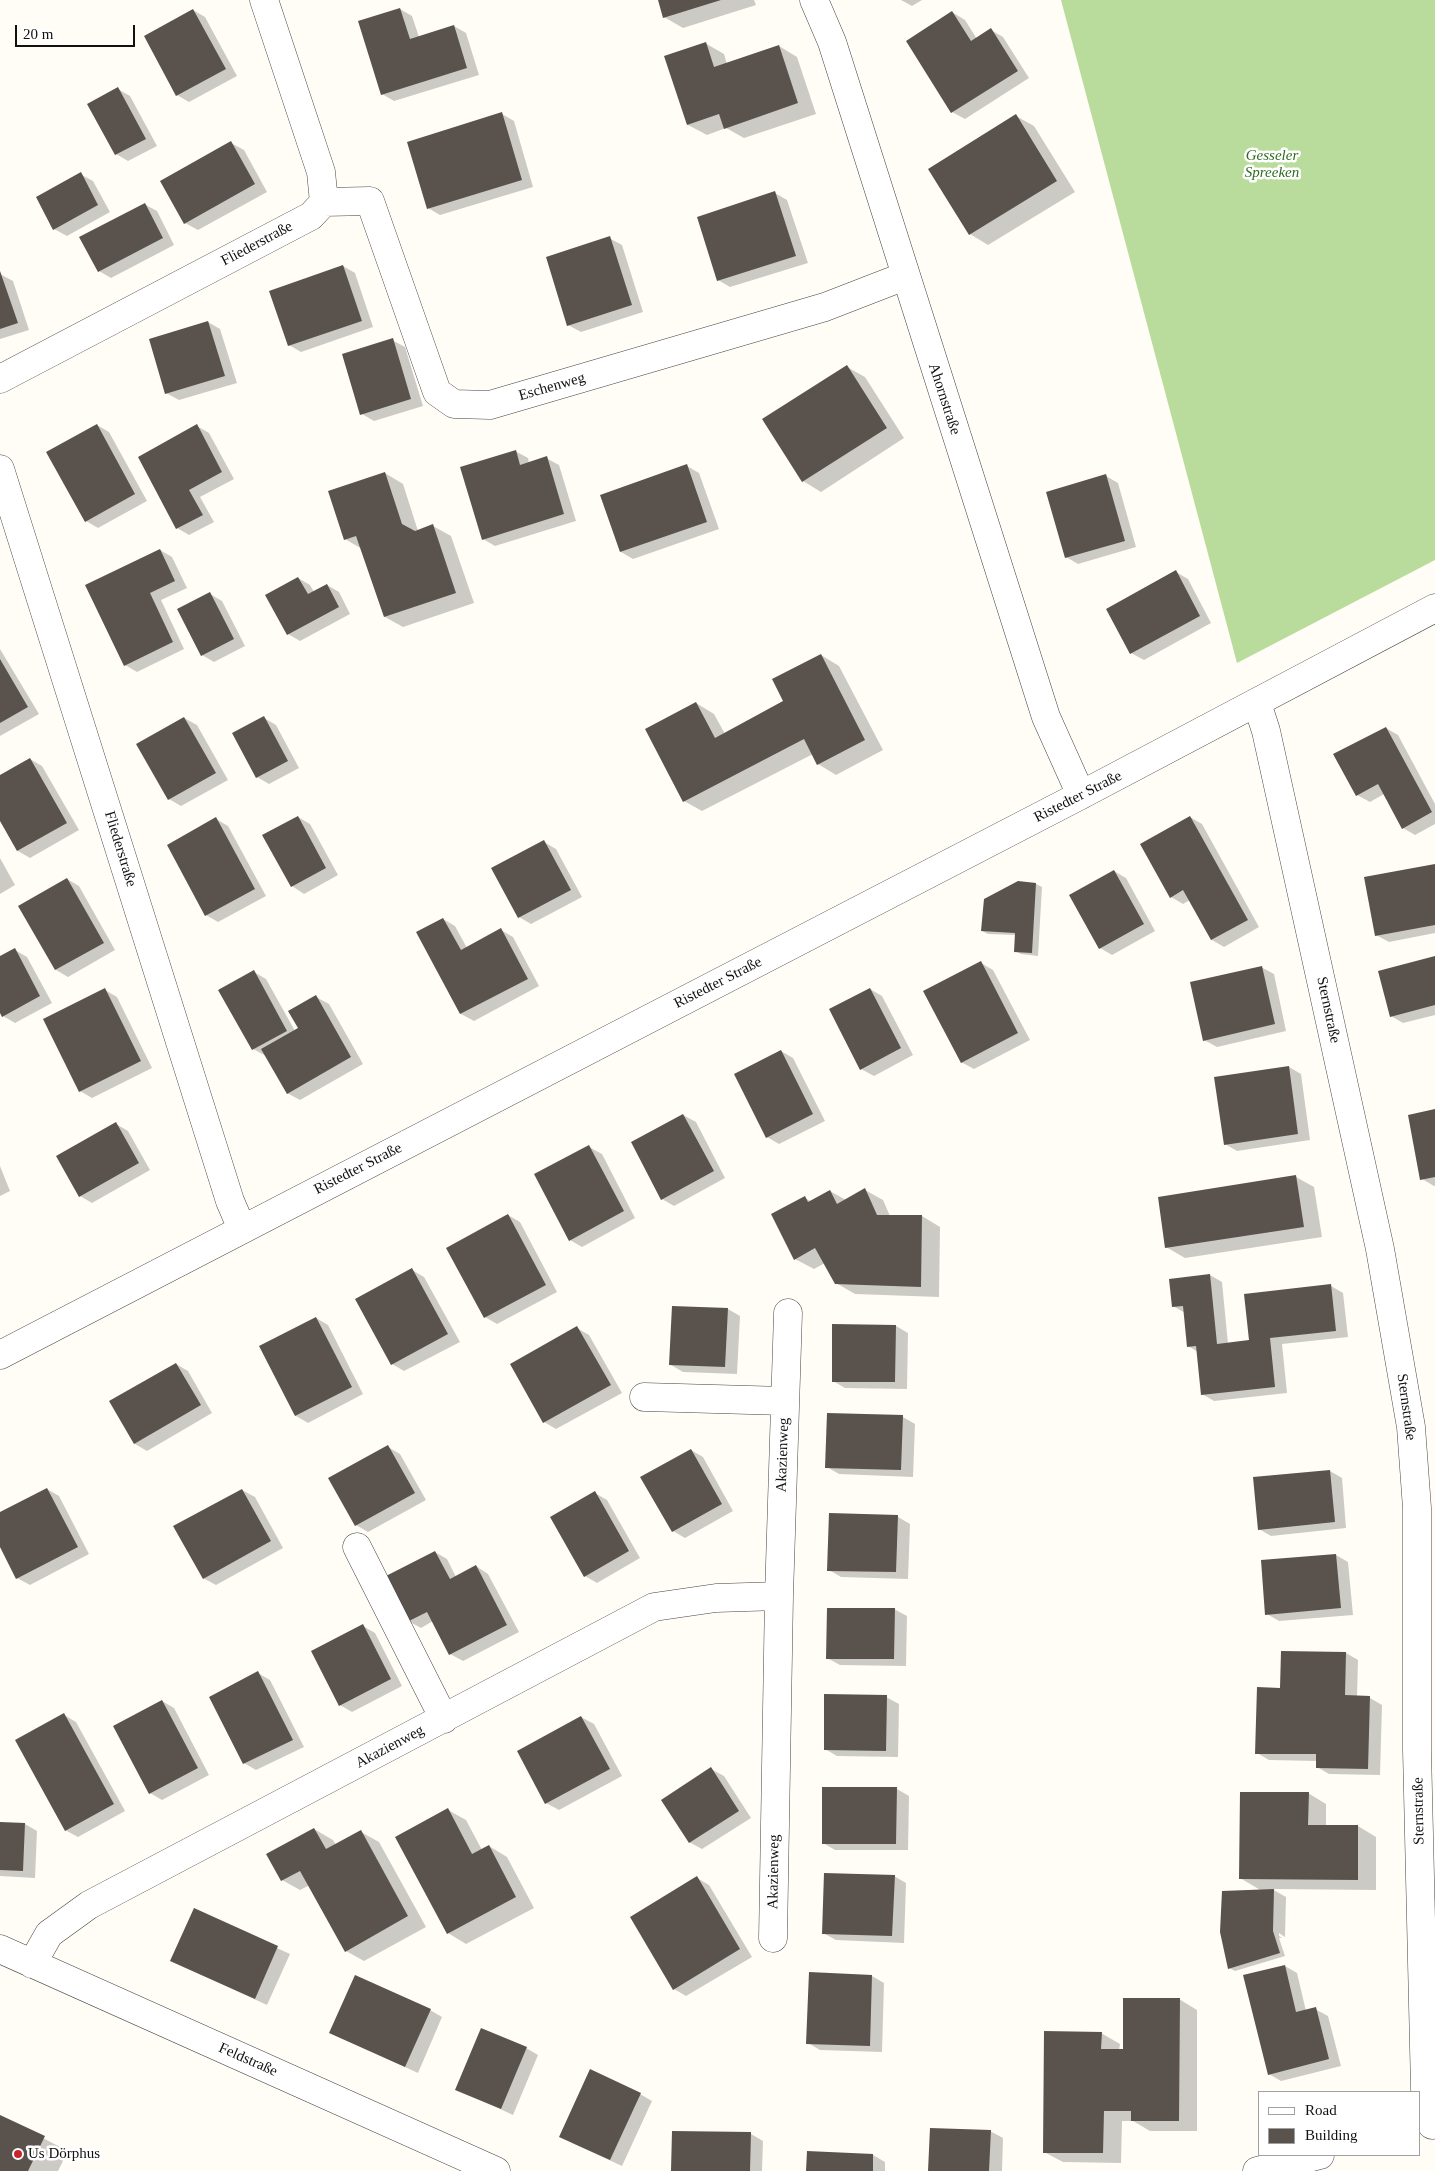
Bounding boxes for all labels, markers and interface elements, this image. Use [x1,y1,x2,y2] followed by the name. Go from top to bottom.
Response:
[18,15,138,47] scale bar
[23,26,53,42] text: 20 m
[1245,147,1299,182] park label: Gesseler Spreeken
[218,218,296,270] street label: Fliederstraße
[924,361,964,437] street label: Ahornstraße
[517,369,587,405] street label: Eschenweg
[1031,767,1125,827] street label: Ristedter Straße
[100,809,140,889] street label: Fliederstraße
[671,953,765,1013] street label: Ristedter Straße
[1312,975,1344,1045] street label: Sternstraße
[311,1139,405,1199] street label: Ristedter Straße
[1392,1372,1420,1442] street label: Sternstraße
[773,1417,793,1493] street label: Akazienweg
[353,1721,427,1773] street label: Akazienweg
[1409,1777,1429,1845] street label: Sternstraße
[764,1834,784,1910] street label: Akazienweg
[216,2039,280,2081] street label: Feldstraße
[1258,2091,1420,2156] legend
[1305,2102,1337,2118] text: Road
[1305,2127,1358,2143] text: Building
[28,2145,100,2163] place label: Us Dörphus
[12,2148,24,2160] marker: Us Dörphus

